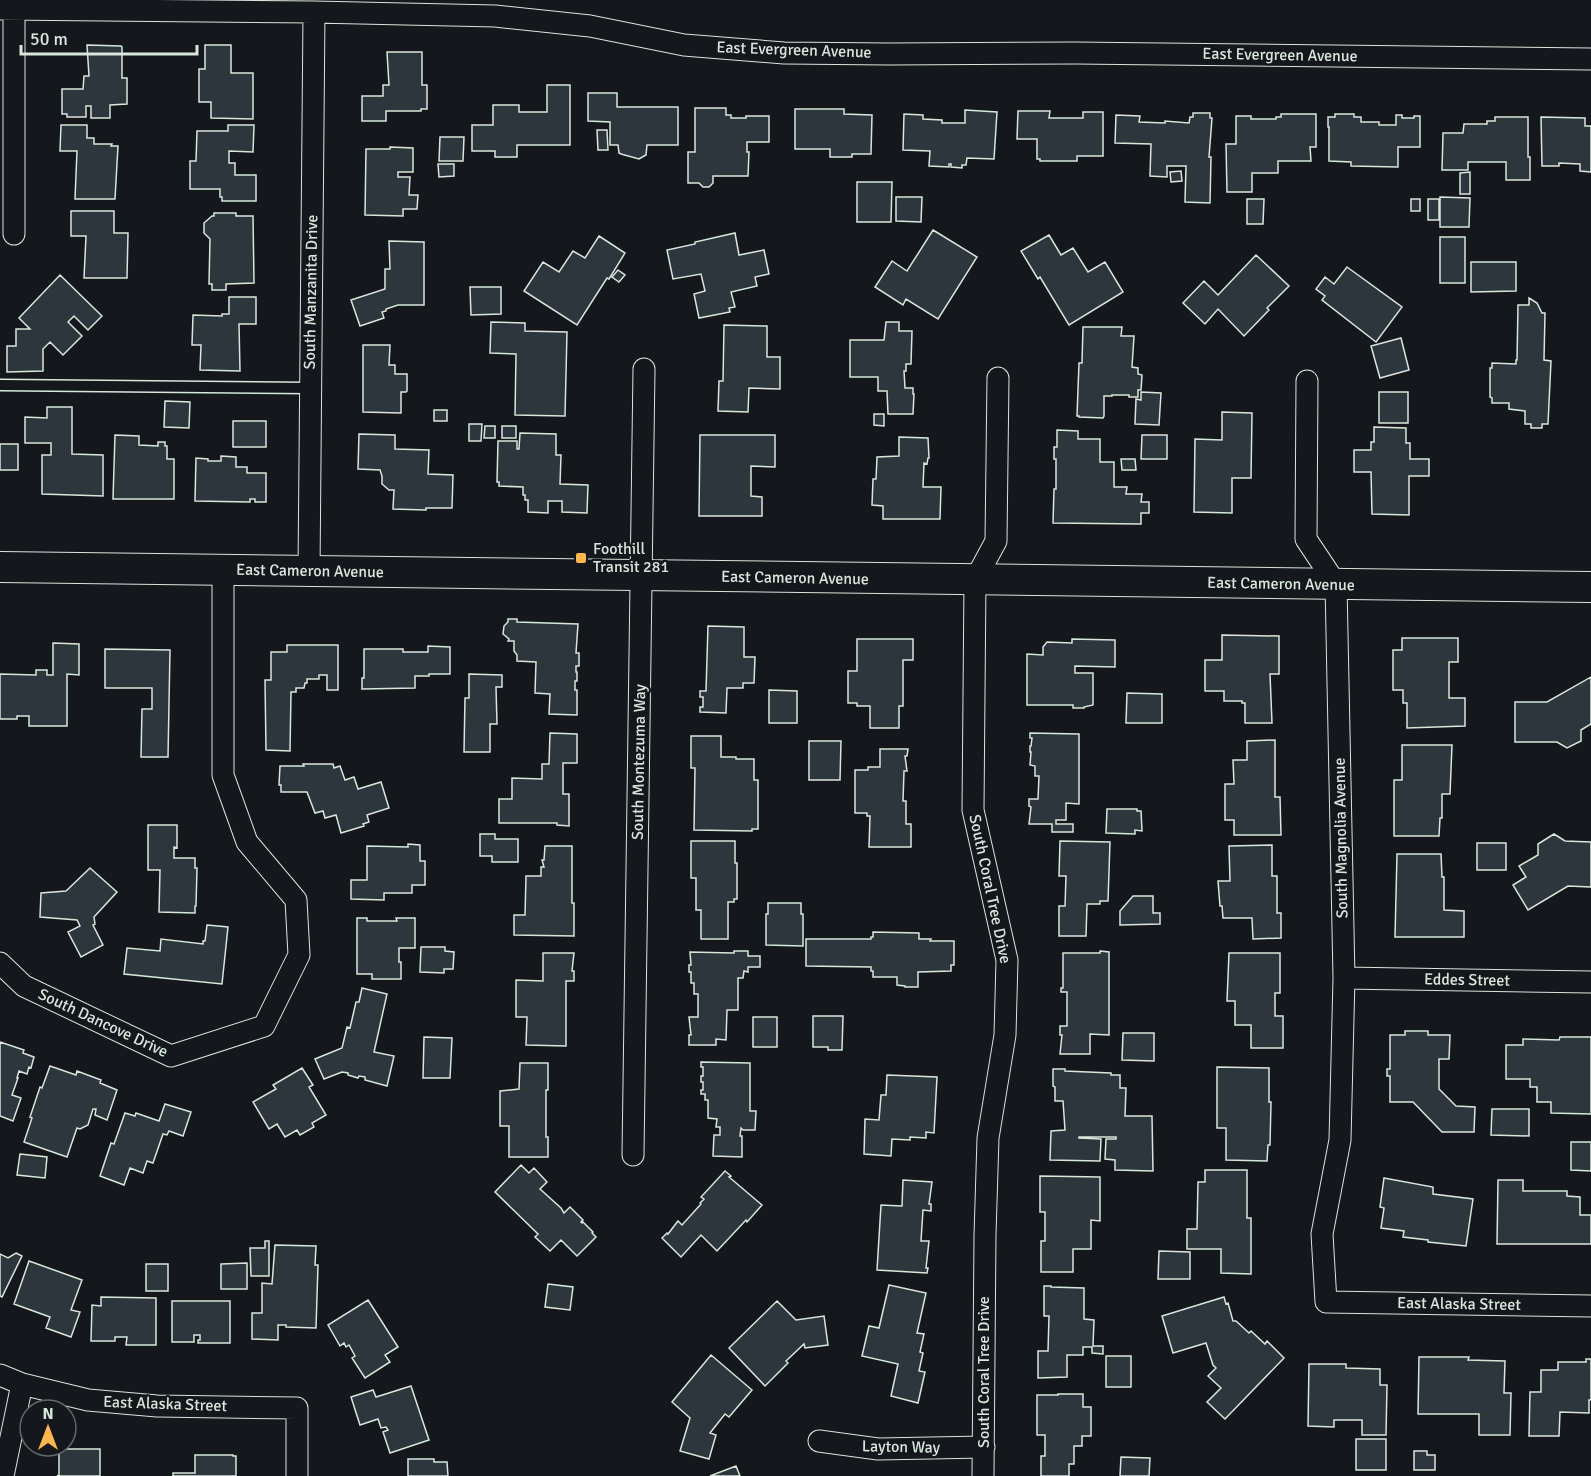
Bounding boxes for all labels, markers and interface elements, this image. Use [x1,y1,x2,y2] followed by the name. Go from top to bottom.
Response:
[21,18,196,56] scale bar
[30,28,68,50] text: 50 m
[716,37,872,63] street label: East Evergreen Avenue
[1202,44,1358,66] street label: East Evergreen Avenue
[300,214,322,370] street label: South Manzanita Drive
[593,539,669,577] place label: Foothill Transit 281
[574,551,588,565] marker: Foothill Transit 281
[236,560,384,582] street label: East Cameron Avenue
[721,567,869,589] street label: East Cameron Avenue
[1207,573,1355,595] street label: East Cameron Avenue
[628,683,650,840] street label: South Montezuma Way
[1330,757,1352,919] street label: South Magnolia Avenue
[964,813,1016,965] street label: South Coral Tree Drive
[1424,969,1511,991] street label: Eddes Street
[35,984,171,1062] street label: South Dancove Drive
[1397,1293,1522,1315] street label: East Alaska Street
[974,1296,994,1448] street label: South Coral Tree Drive
[103,1392,228,1416] street label: East Alaska Street
[18,1398,78,1458] north arrow
[42,1404,54,1424] text: N
[862,1436,941,1458] street label: Layton Way

